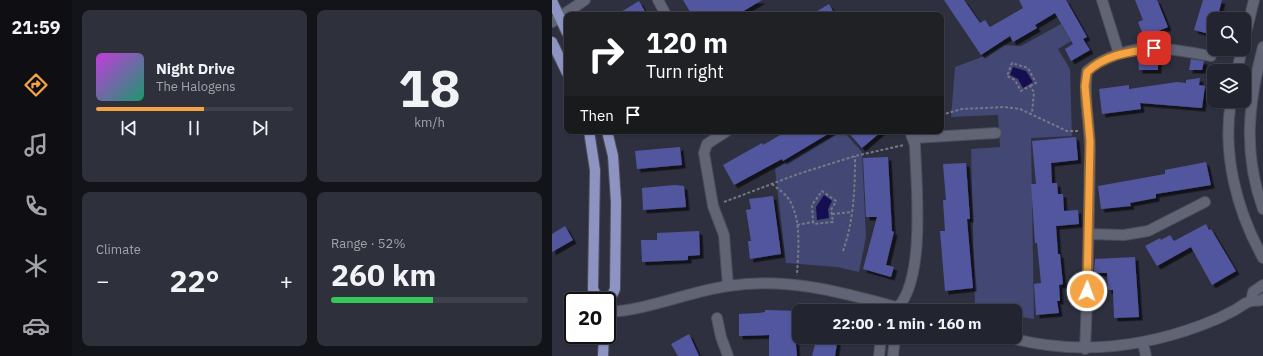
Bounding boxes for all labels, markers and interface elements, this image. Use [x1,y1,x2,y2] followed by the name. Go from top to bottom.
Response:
[1207,12,1251,108] map controls
[1207,12,1251,56] button: search
[11,16,61,39] text: 21:59
[646,24,728,61] text: 120 m
[580,28,632,80] icon: right
[1137,31,1171,65] pin
[1143,37,1165,59] icon: arrive
[398,54,461,121] text: 18
[156,59,235,78] text: Night Drive
[646,60,724,83] text: Turn right
[1207,64,1251,108] button: layers
[22,71,50,99] icon: directions
[156,78,236,95] text: The Halogens
[622,104,644,126] icon: arrive
[580,106,614,125] text: Then
[414,114,445,131] text: km/h
[118,117,140,139] icon: previous
[183,117,205,139] icon: pause
[249,117,271,139] icon: next
[22,131,50,159] icon: music
[22,192,50,220] icon: phone
[331,235,405,252] text: Range · 52%
[96,241,141,258] text: Climate
[22,252,50,280] icon: climate
[331,255,436,294] text: 260 km
[169,261,220,300] text: 22°
[96,266,109,295] text: −
[280,266,293,295] text: +
[1066,270,1108,312] position arrow
[564,292,616,344] speed limit sign: 20
[22,312,50,340] icon: car
[833,314,981,333] text: 22:00 · 1 min · 160 m

